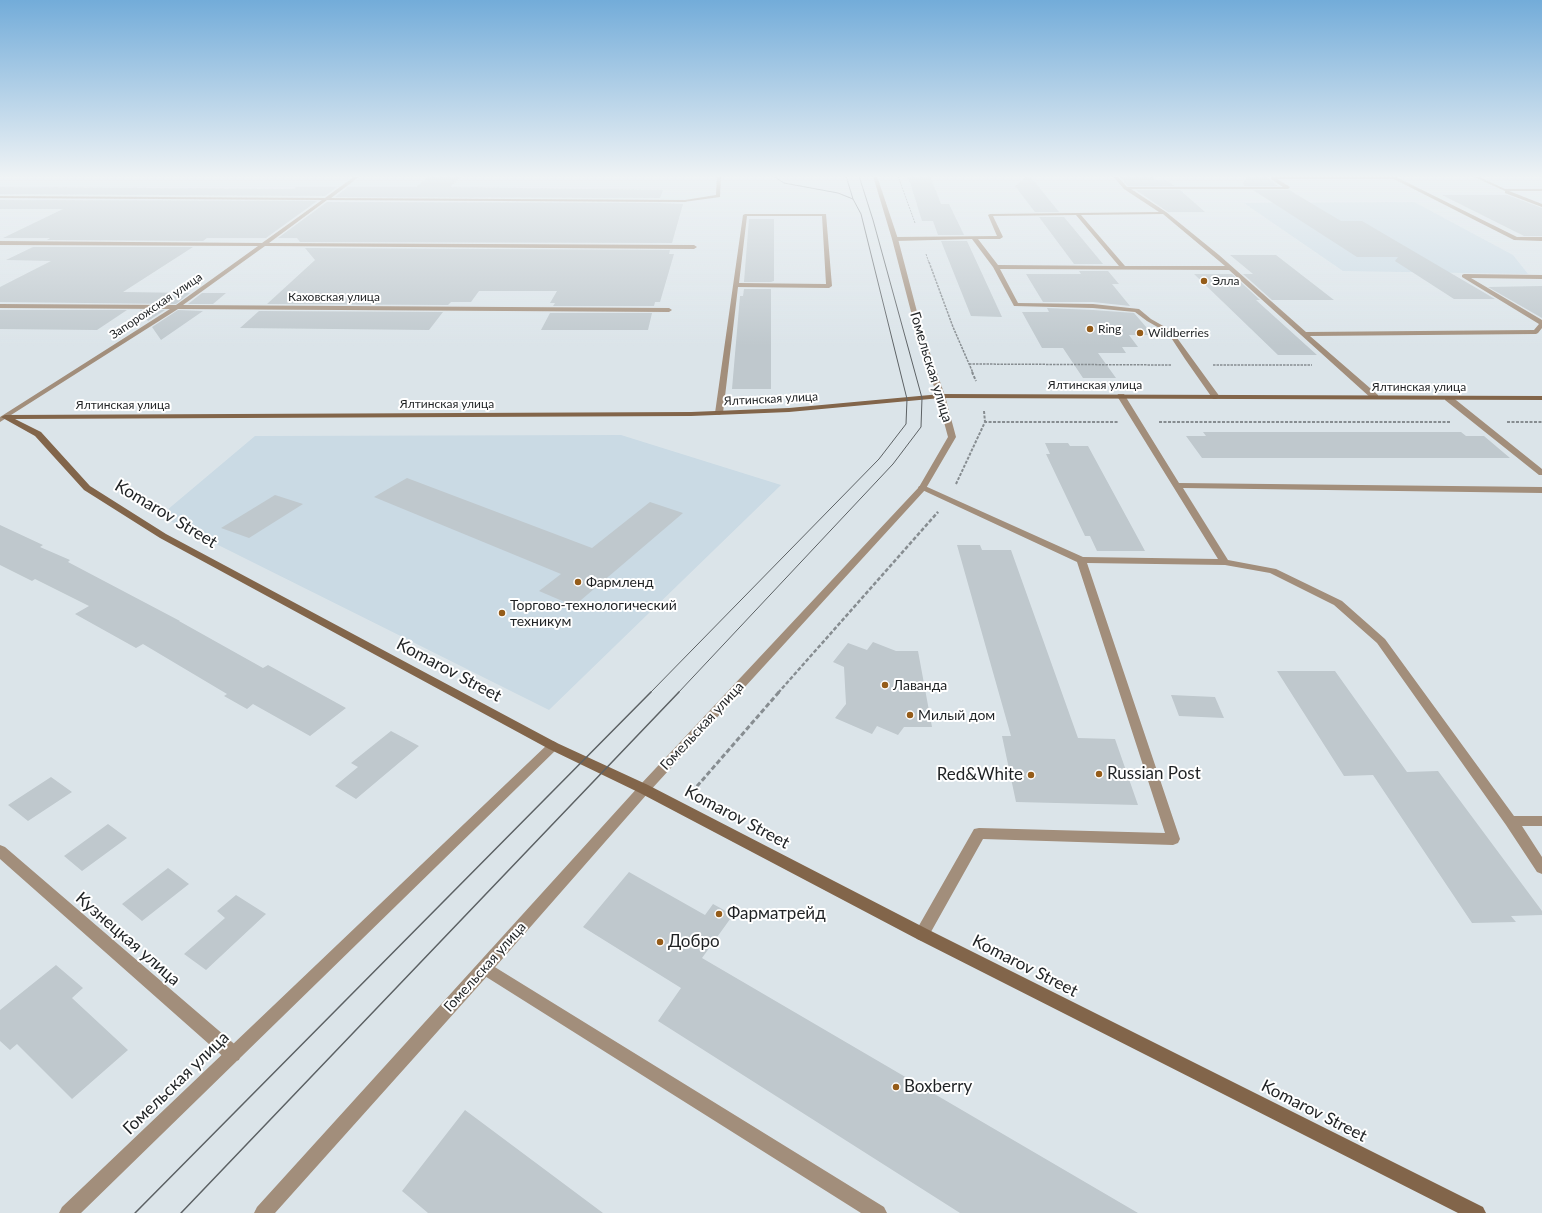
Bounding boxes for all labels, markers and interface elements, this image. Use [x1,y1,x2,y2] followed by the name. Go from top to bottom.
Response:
[107,270,205,342] street label: Запорожская улица
[1212,274,1240,288] place label: Элла
[1199,276,1209,286] marker: Элла
[288,290,380,304] street label: Каховская улица
[906,310,956,424] street label: Гомельская улица
[1098,322,1121,336] place label: Ring
[1085,324,1095,334] marker: Ring
[1148,326,1209,340] place label: Wildberries
[1135,328,1145,338] marker: Wildberries
[1048,378,1142,392] street label: Ялтинская улица
[1372,380,1466,394] street label: Ялтинская улица
[724,389,818,409] street label: Ялтинская улица
[400,397,494,411] street label: Ялтинская улица
[76,398,170,412] street label: Ялтинская улица
[111,475,221,553] street label: Komarov Street
[586,574,654,590] place label: Фармленд
[573,577,583,587] marker: Фармленд
[510,597,677,630] place label: Торгово-технологический техникум
[497,608,507,618] marker: Торгово-технологический техникум
[393,634,505,706] street label: Komarov Street
[893,677,947,693] place label: Лаванда
[657,678,747,774] street label: Гомельская улица
[880,680,890,690] marker: Лаванда
[918,707,995,723] place label: Милый дом
[905,710,915,720] marker: Милый дом
[1107,764,1201,784] place label: Russian Post
[937,765,1023,785] place label: Red&White
[1094,769,1104,779] marker: Russian Post
[1026,770,1036,780] marker: Red&White
[681,781,793,853] street label: Komarov Street
[71,888,185,990] street label: Кузнецкая улица
[727,904,826,924] place label: Фарматрейд
[714,909,724,919] marker: Фарматрейд
[440,919,530,1015] street label: Гомельская улица
[969,931,1081,1001] street label: Komarov Street
[668,932,720,952] place label: Добро
[655,937,665,947] marker: Добро
[119,1027,233,1139] street label: Гомельская улица
[1258,1076,1370,1146] street label: Komarov Street
[904,1077,972,1097] place label: Boxberry
[891,1082,901,1092] marker: Boxberry

